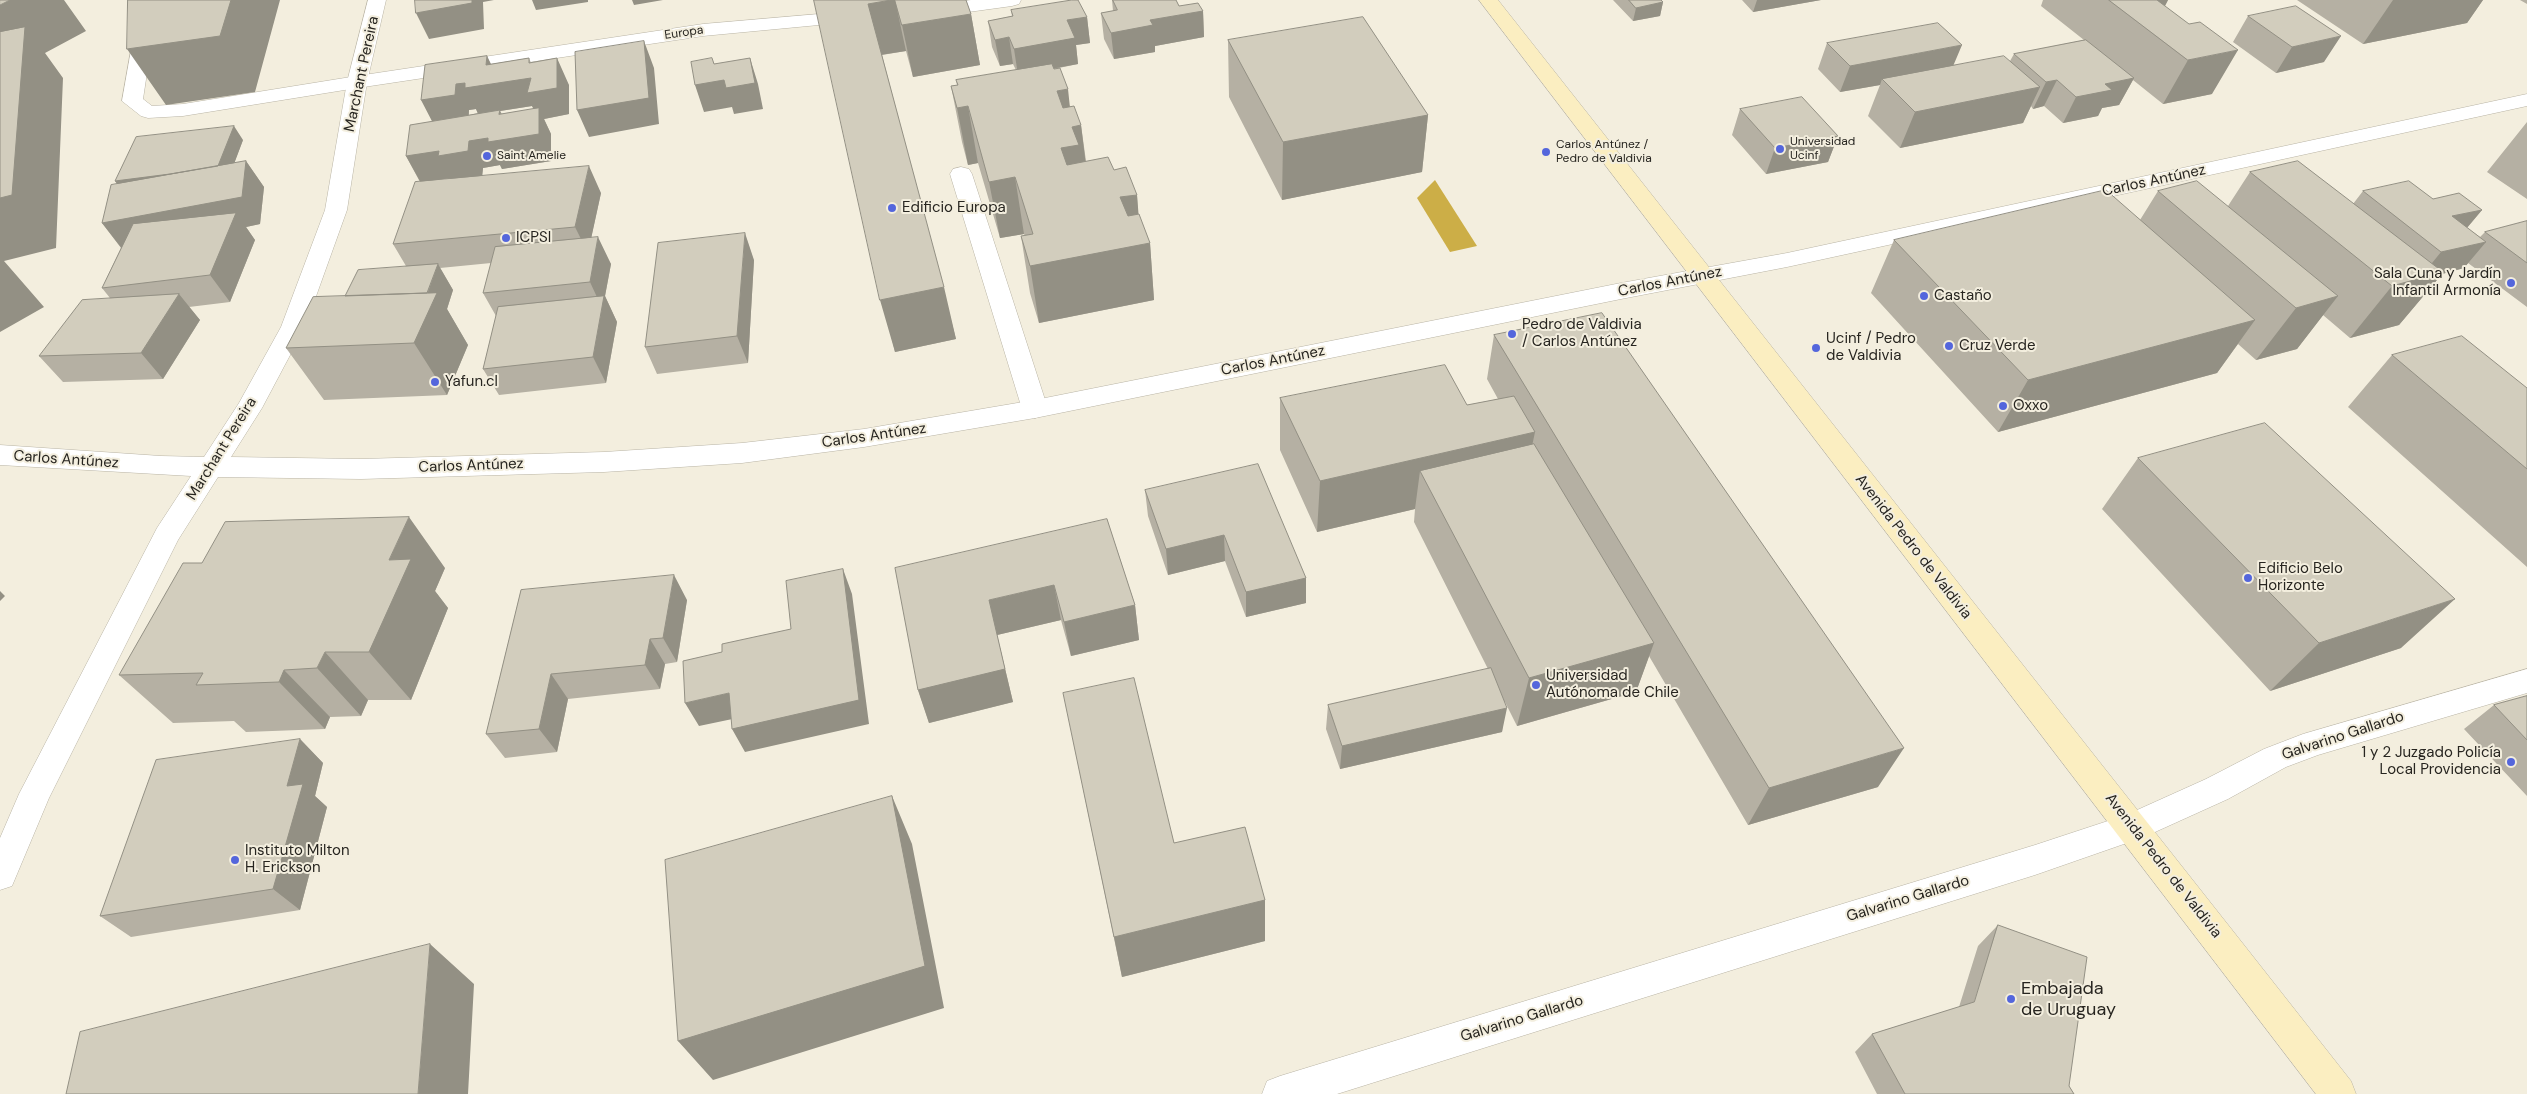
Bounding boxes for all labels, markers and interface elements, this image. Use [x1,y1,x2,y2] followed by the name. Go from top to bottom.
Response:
[341,15,383,133] street label: Marchant Pereira
[664,23,704,43] street label: Europa
[1790,135,1855,163] place label: Universidad Ucinf
[1556,138,1652,166] place label: Carlos Antúnez / Pedro de Valdivia
[1774,143,1786,155] marker: Universidad Ucinf
[1540,146,1552,158] marker: Carlos Antúnez / Pedro de Valdivia
[497,149,566,163] place label: Saint Amelie
[481,150,493,162] marker: Saint Amelie
[2101,161,2207,201] street label: Carlos Antúnez
[902,199,1006,217] place label: Edificio Europa
[886,202,898,214] marker: Edificio Europa
[516,229,551,247] place label: ICPSI
[500,232,512,244] marker: ICPSI
[1617,263,1723,301] street label: Carlos Antúnez
[2374,265,2501,300] place label: Sala Cuna y Jardín Infantil Armonía
[2505,277,2517,289] marker: Sala Cuna y Jardín Infantil Armonía
[1934,287,1992,305] place label: Castaño
[1918,290,1930,302] marker: Castaño
[1522,316,1642,351] place label: Pedro de Valdivia / Carlos Antúnez
[1506,328,1518,340] marker: Pedro de Valdivia / Carlos Antúnez
[1826,330,1916,365] place label: Ucinf / Pedro de Valdivia
[1959,337,2036,355] place label: Cruz Verde
[1943,340,1955,352] marker: Cruz Verde
[1220,342,1326,380] street label: Carlos Antúnez
[1810,342,1822,354] marker: Ucinf / Pedro de Valdivia
[445,373,498,391] place label: Yafun.cl
[429,376,441,388] marker: Yafun.cl
[183,394,261,504] street label: Marchant Pereira
[2013,397,2048,415] place label: Oxxo
[1997,400,2009,412] marker: Oxxo
[821,420,927,452] street label: Carlos Antúnez
[13,447,119,473] street label: Carlos Antúnez
[418,455,524,477] street label: Carlos Antúnez
[1851,471,1975,623] street label: Avenida Pedro de Valdivia
[2258,560,2343,595] place label: Edificio Belo Horizonte
[2242,572,2254,584] marker: Edificio Belo Horizonte
[1546,667,1679,702] place label: Universidad Autónoma de Chile
[1530,679,1542,691] marker: Universidad Autónoma de Chile
[2280,708,2406,764] street label: Galvarino Gallardo
[2361,744,2501,779] place label: 1 y 2 Juzgado Policía Local Providencia
[2505,756,2517,768] marker: 1 y 2 Juzgado Policía Local Providencia
[2101,790,2225,942] street label: Avenida Pedro de Valdivia
[245,842,350,877] place label: Instituto Milton H. Erickson
[229,854,241,866] marker: Instituto Milton H. Erickson
[1845,872,1971,926] street label: Galvarino Gallardo
[2021,978,2116,1021] place label: Embajada de Uruguay
[1459,992,1585,1046] street label: Galvarino Gallardo
[2005,993,2017,1005] marker: Embajada de Uruguay

